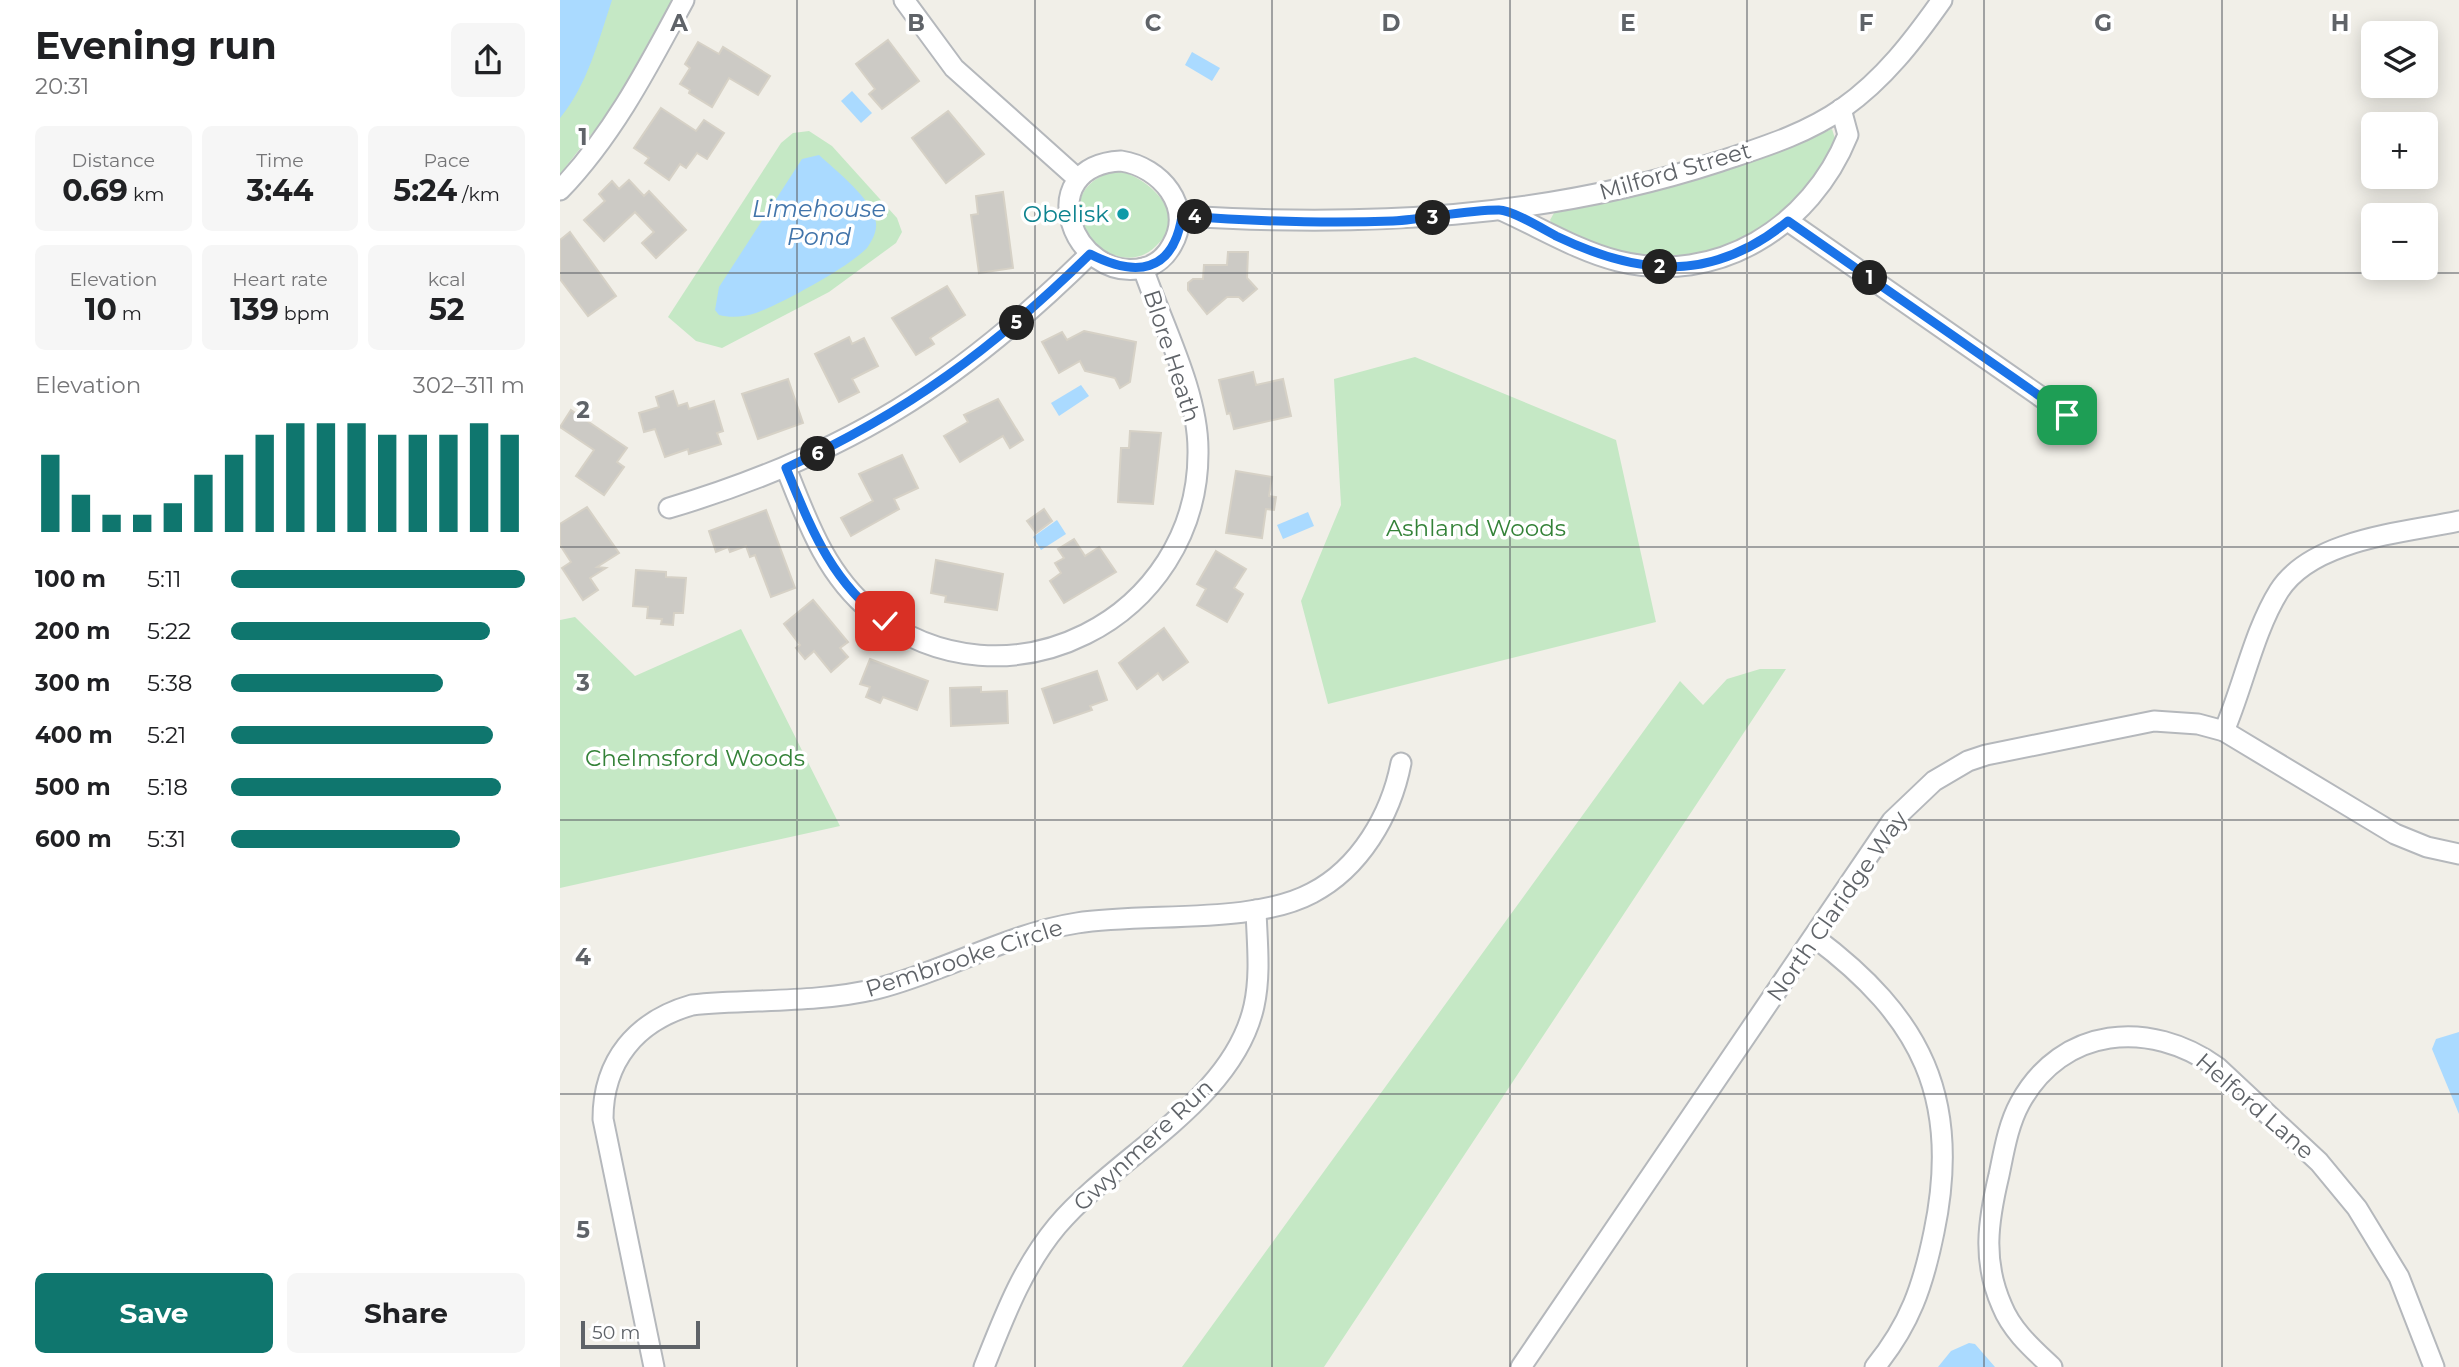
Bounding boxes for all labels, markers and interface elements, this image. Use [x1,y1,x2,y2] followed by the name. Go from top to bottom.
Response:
[669,9,688,37] text: A
[907,9,925,37] text: B
[1145,9,1162,37] text: C
[1382,9,1401,37] text: D
[1620,9,1636,37] text: E
[1859,9,1874,37] text: F
[2094,9,2112,37] text: G
[2331,9,2349,37] text: H
[2361,21,2438,280] map controls
[2361,21,2438,98] button: layers
[35,22,277,69] text: Evening run
[451,23,525,97] button: share
[35,72,89,100] text: 20:31
[2361,112,2438,189] button: +
[578,123,588,151] text: 1
[1596,136,1754,206] street label: Milford Street
[72,149,155,172] text: Distance
[256,149,304,172] text: Time
[423,149,470,172] text: Pace
[62,172,128,209] text: 0.69
[247,172,313,209] text: 3:44
[393,172,457,209] text: 5:24
[128,183,164,206] text: km
[457,183,500,206] text: /km
[752,194,886,251] water label: Limehouse Pond
[1023,200,1109,228] place label: Obelisk
[1178,200,1212,234] pin: 4
[1416,200,1450,235] pin: 3
[2361,203,2438,280] button: −
[1188,205,1201,228] text: 4
[1115,206,1131,222] marker: Obelisk
[1427,206,1438,229] text: 3
[1642,250,1678,284] pin: 2
[1654,255,1665,278] text: 2
[1852,260,1888,296] pin: 1
[1866,266,1873,289] text: 1
[69,268,157,291] text: Elevation
[232,268,328,291] text: Heart rate
[428,268,466,291] text: kcal
[1137,286,1207,426] street label: Blore Heath
[85,291,117,328] text: 10
[230,291,279,328] text: 139
[429,291,464,328] text: 52
[117,302,142,325] text: m
[279,302,330,325] text: bpm
[1000,306,1035,340] pin: 5
[1011,311,1022,334] text: 5
[35,371,141,399] text: Elevation
[413,371,525,399] text: 302–311 m
[2037,385,2097,445] pin
[576,396,590,424] text: 2
[2048,396,2086,434] icon: arrive
[800,436,836,472] pin: 6
[811,442,824,465] text: 6
[1386,514,1566,542] park label: Ashland Woods
[35,565,106,593] text: 100 m
[147,565,182,593] text: 5:11
[855,591,915,651] pin
[866,602,904,640] icon: check
[35,617,110,645] text: 200 m
[147,617,191,645] text: 5:22
[35,669,111,697] text: 300 m
[147,669,193,697] text: 5:38
[575,669,590,697] text: 3
[35,721,113,749] text: 400 m
[147,721,186,749] text: 5:21
[585,744,805,772] park label: Chelmsford Woods
[35,773,111,801] text: 500 m
[147,773,188,801] text: 5:18
[1761,805,1914,1007] street label: North Claridge Way
[35,825,112,853] text: 600 m
[147,825,186,853] text: 5:31
[862,913,1066,1003] street label: Pembrooke Circle
[575,943,591,971] text: 4
[2190,1047,2320,1165] street label: Helford Lane
[1067,1073,1219,1217] street label: Gwynmere Run
[576,1216,590,1244] text: 5
[35,1273,273,1353] button: Save
[287,1273,525,1353] button: Share
[581,1318,700,1350] scale bar
[592,1321,640,1344] text: 50 m

